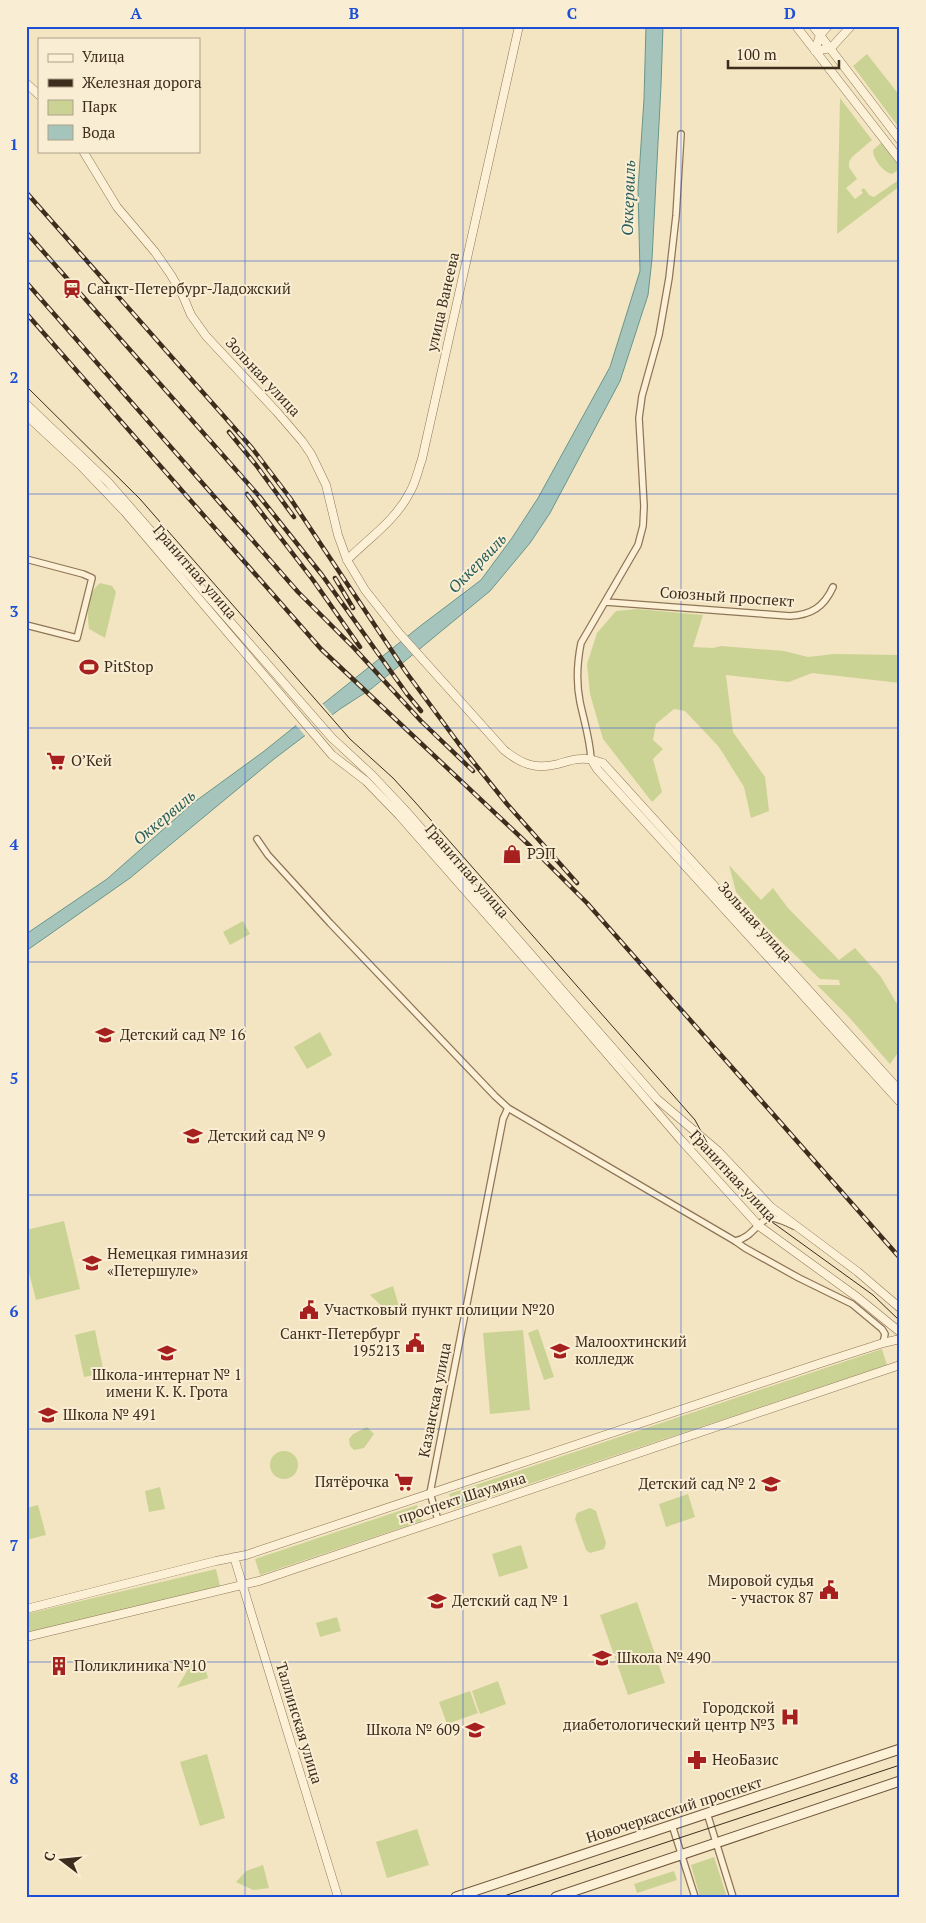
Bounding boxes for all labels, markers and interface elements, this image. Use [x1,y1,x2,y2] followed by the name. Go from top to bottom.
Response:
[130,2,142,24] text: A
[349,2,359,24] text: B
[567,2,577,24] text: C
[784,2,796,24] text: D
[38,38,200,152] legend
[728,38,840,70] scale bar
[736,44,777,64] text: 100 m
[82,46,125,66] text: Улица
[82,72,202,92] text: Железная дорога
[82,96,118,116] text: Парк
[82,122,116,142] text: Вода
[9,133,19,155] text: 1
[616,160,640,236] water label: Оккервиль
[421,250,463,354] street label: улица Ванеева
[61,278,83,300] station icon: Санкт-Петербург-Ладожский
[87,278,291,298] place label: Санкт-Петербург-Ладожский
[222,332,306,421] street label: Зольная улица
[9,366,19,388] text: 2
[149,520,243,623] street label: Гранитная улица
[443,528,511,598] water label: Оккервиль
[659,581,796,611] street label: Союзный проспект
[9,600,19,622] text: 3
[78,656,100,678] sports icon: PitStop
[104,656,153,676] place label: PitStop
[45,750,67,772] supermarket icon: О’Кей
[71,750,112,770] place label: О’Кей
[128,784,200,850] water label: Оккервиль
[421,819,515,922] street label: Гранитная улица
[9,833,19,855] text: 4
[501,843,523,865] shop icon: РЭП
[527,843,556,863] place label: РЭП
[714,877,797,966] street label: Зольная улица
[94,1024,116,1046] school or university icon: Детский сад № 16
[120,1024,245,1044] place label: Детский сад № 16
[9,1067,19,1089] text: 5
[182,1125,204,1147] school or university icon: Детский сад № 9
[208,1125,325,1145] place label: Детский сад № 9
[686,1125,782,1226] street label: Гранитная улица
[107,1243,248,1280] place label: Немецкая гимназия «Петершуле»
[81,1252,103,1274] school or university icon: Немецкая гимназия «Петершуле»
[298,1299,320,1321] public building icon: Участковый пункт полиции №20
[324,1299,555,1319] place label: Участковый пункт полиции №20
[9,1300,19,1322] text: 6
[280,1323,401,1360] place label: Санкт-Петербург 195213
[575,1331,687,1368] place label: Малоохтинский колледж
[404,1332,426,1354] public building icon: Санкт-Петербург 195213
[413,1340,455,1459] street label: Казанская улица
[549,1340,571,1362] school or university icon: Малоохтинский колледж
[156,1342,178,1364] school or university icon: Школа-интернат № 1 имени К. К. Грота
[92,1364,242,1401] place label: Школа-интернат № 1 имени К. К. Грота
[37,1404,59,1426] school or university icon: Школа № 491
[63,1404,157,1424] place label: Школа № 491
[395,1467,529,1527] street label: проспект Шаумяна
[315,1471,389,1491] place label: Пятёрочка
[393,1471,415,1493] supermarket icon: Пятёрочка
[639,1473,756,1493] place label: Детский сад № 2
[760,1473,782,1495] school or university icon: Детский сад № 2
[9,1534,19,1556] text: 7
[708,1570,814,1607] place label: Мировой судья - участок 87
[818,1579,840,1601] public building icon: Мировой судья - участок 87
[426,1590,448,1612] school or university icon: Детский сад № 1
[452,1590,569,1610] place label: Детский сад № 1
[591,1647,613,1669] school or university icon: Школа № 490
[617,1647,711,1667] place label: Школа № 490
[48,1655,70,1677] building icon: Поликлиника №10
[74,1655,206,1675] place label: Поликлиника №10
[272,1659,328,1787] street label: Таллинская улица
[563,1697,775,1734] place label: Городской диабетологический центр №3
[779,1706,801,1728] hospital icon: Городской диабетологический центр №3
[366,1719,460,1739] place label: Школа № 609
[464,1719,486,1741] school or university icon: Школа № 609
[686,1749,708,1771] pharmacy icon: НеоБазис
[712,1749,779,1769] place label: НеоБазис
[9,1767,19,1789] text: 8
[583,1771,765,1847] street label: Новочеркасский проспект
[38,1836,88,1886] north arrow
[39,1849,59,1863] text: С

